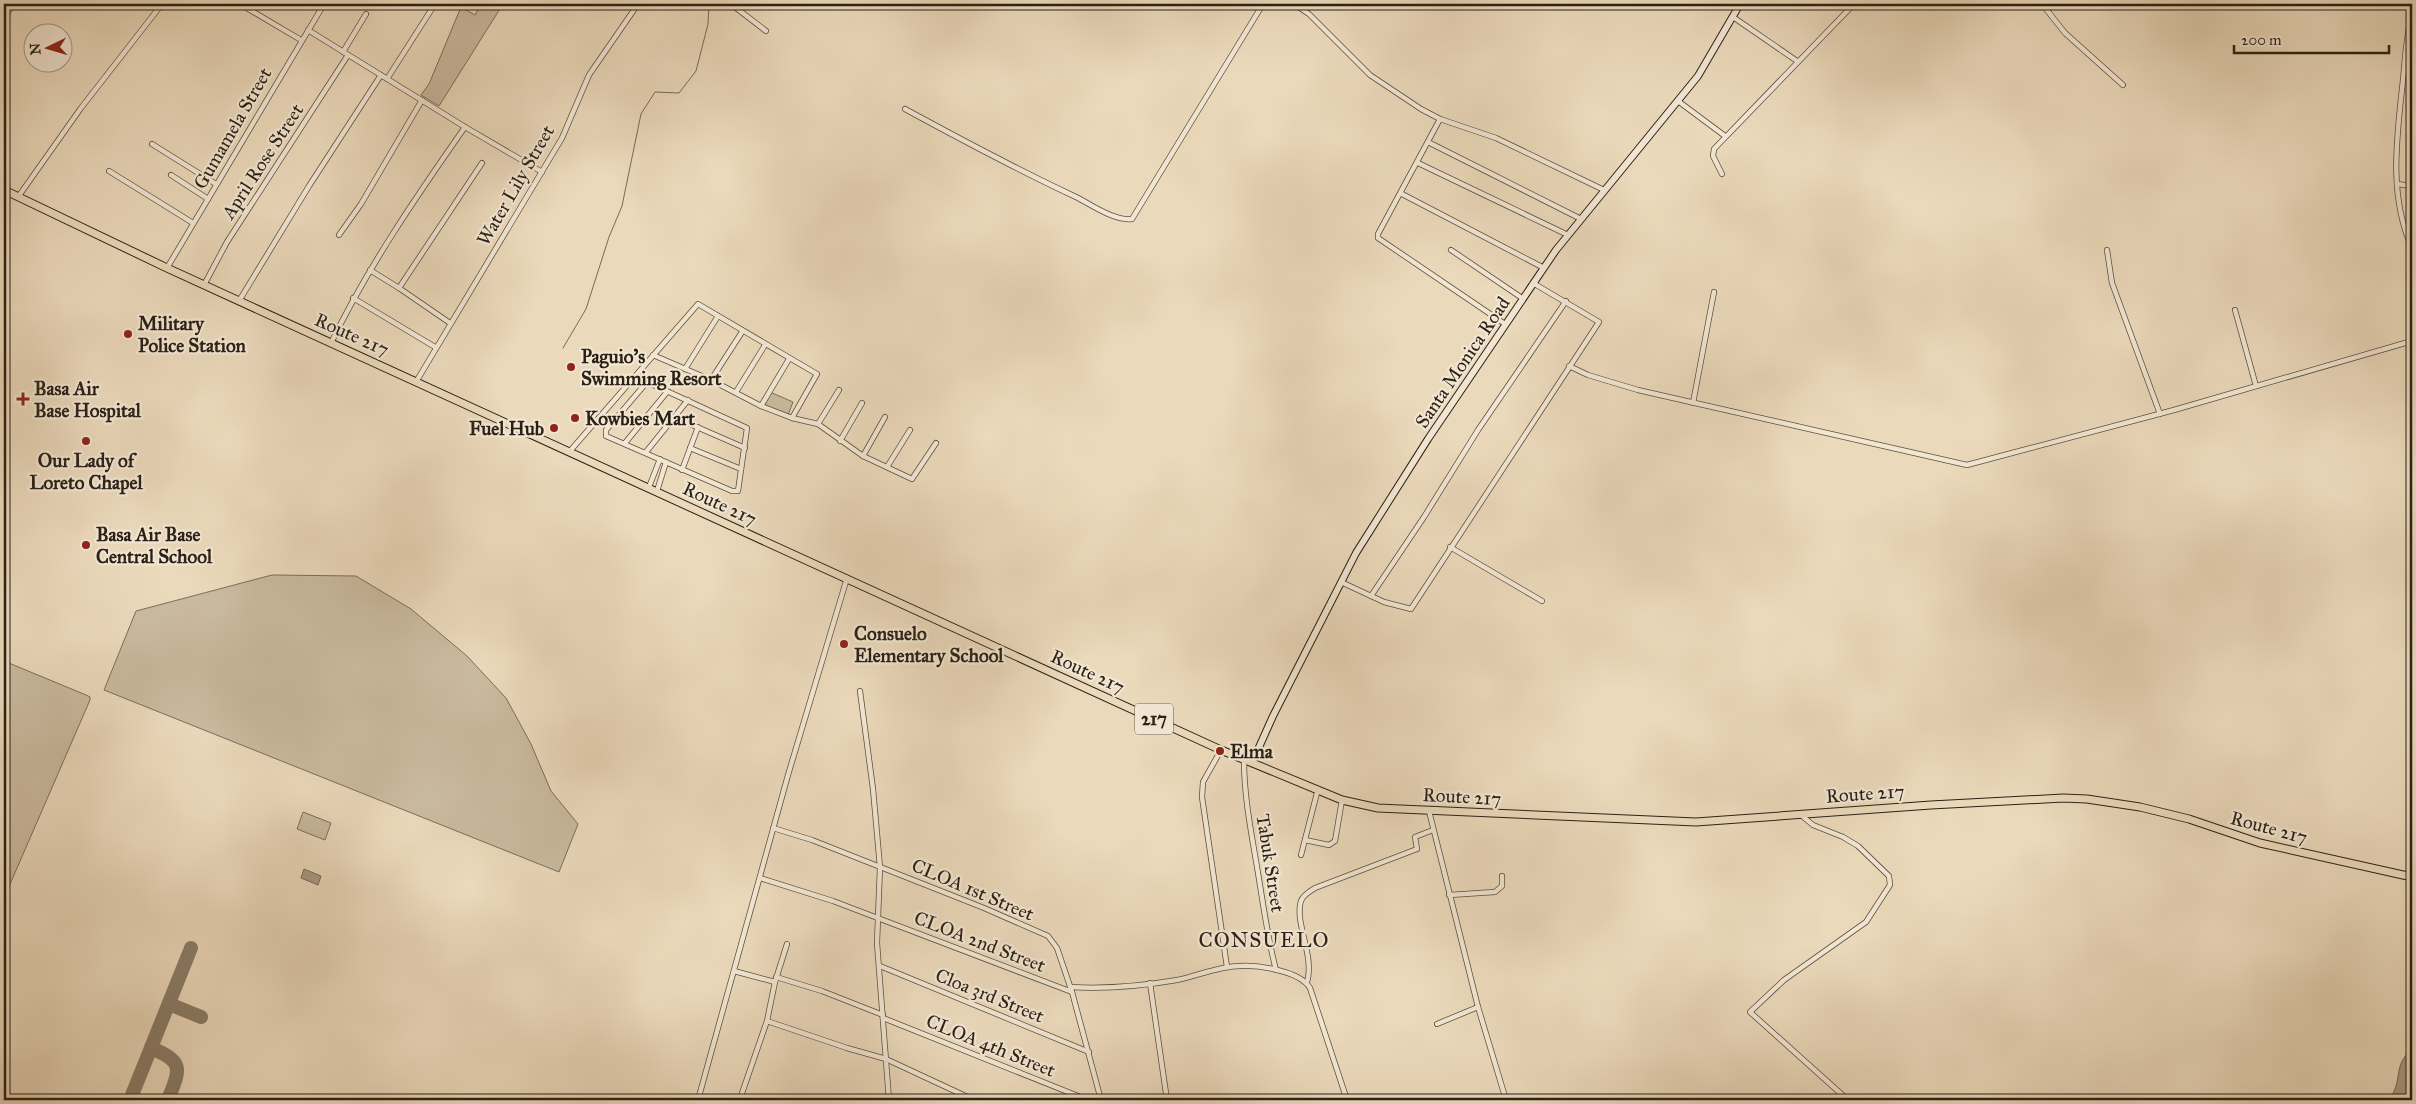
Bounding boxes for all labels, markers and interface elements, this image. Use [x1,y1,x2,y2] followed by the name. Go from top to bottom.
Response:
[22,22,72,72] north arrow
[2234,22,2388,54] scale bar
[2241,31,2282,49] text: 200 m
[27,42,45,56] text: N
[188,63,277,193] street label: Gumamela Street
[216,99,308,224] street label: April Rose Street
[472,121,559,250] street label: Water Lily Street
[1410,292,1515,432] street label: Santa Monica Road
[311,308,392,361] street label: Route 217
[138,312,247,357] place label: Military Police Station
[122,328,134,340] marker: Military Police Station
[581,345,722,391] place label: Paguio's Swimming Resort
[565,361,577,373] marker: Paguio's Swimming Resort
[34,377,142,423] place label: Basa Air Base Hospital
[16,392,30,406] marker: Basa Air Base Hospital
[585,407,695,430] place label: Kowbies Mart
[569,412,581,424] marker: Kowbies Mart
[469,417,544,440] place label: Fuel Hub
[548,422,560,434] marker: Fuel Hub
[80,435,92,447] marker: Our Lady of Loreto Chapel
[29,449,143,495] place label: Our Lady of Loreto Chapel
[679,476,760,531] street label: Route 217
[96,523,213,568] place label: Basa Air Base Central School
[80,539,92,551] marker: Basa Air Base Central School
[854,622,1004,668] place label: Consuelo Elementary School
[838,638,850,650] marker: Consuelo Elementary School
[1047,644,1128,699] street label: Route 217
[1135,704,1173,734] road number: 217
[1230,740,1274,763] place label: Elma
[1214,745,1226,757] marker: Elma
[1825,779,1905,808] street label: Route 217
[1422,783,1502,810] street label: Route 217
[2228,806,2310,849] street label: Route 217
[1251,812,1290,914] street label: Tabuk Street
[908,853,1038,926] street label: CLOA 1st Street
[911,906,1049,977] street label: CLOA 2nd Street
[1199,927,1329,953] district label: CONSUELO
[932,963,1048,1028] street label: Cloa 3rd Street
[923,1009,1059,1082] street label: CLOA 4th Street

